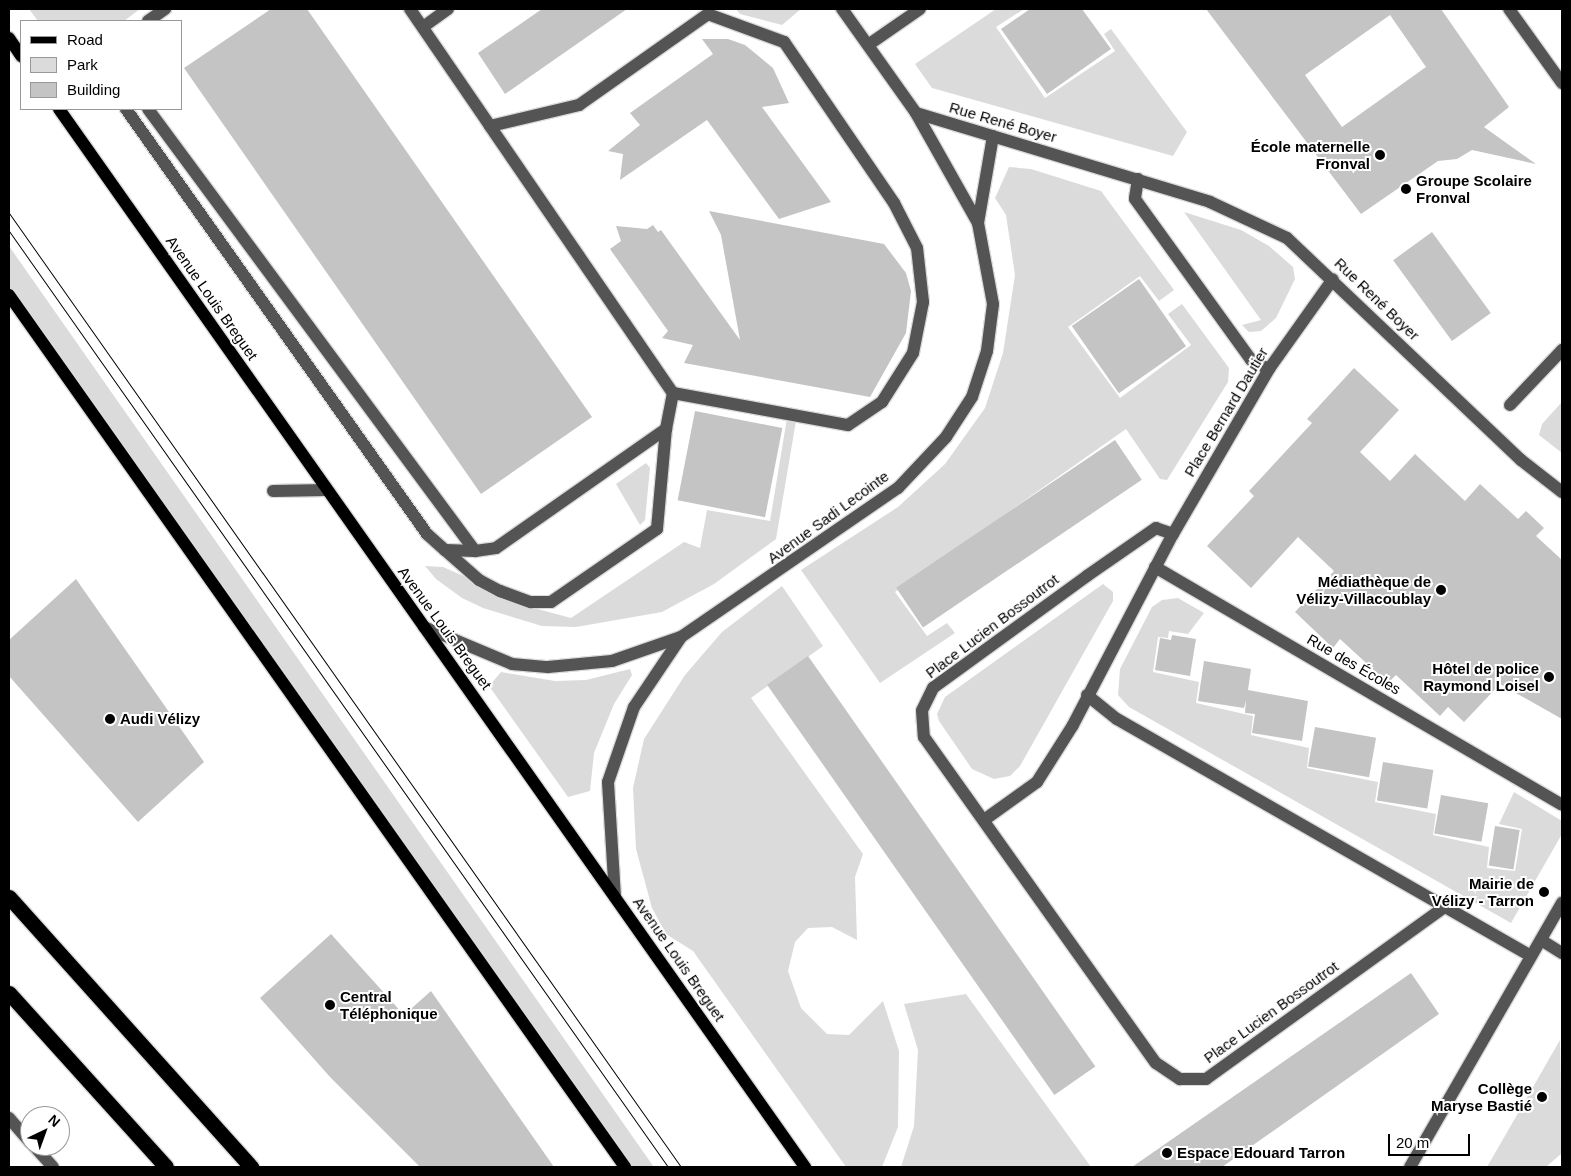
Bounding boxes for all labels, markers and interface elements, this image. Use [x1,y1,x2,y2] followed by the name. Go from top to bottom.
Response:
[20,20,182,110] legend
[67,31,103,48] text: Road
[67,56,98,73] text: Park
[67,81,120,98] text: Building
[947,98,1059,146] street label: Rue René Boyer
[1251,137,1370,172] place label: École maternelle Fronval
[1374,149,1386,161] marker: École maternelle Fronval
[1416,171,1532,206] place label: Groupe Scolaire Fronval
[1400,183,1412,195] marker: Groupe Scolaire Fronval
[162,232,262,364] street label: Avenue Louis Breguet
[1331,254,1423,344] street label: Rue René Boyer
[1180,344,1272,480] street label: Place Bernard Dautier
[764,467,892,567] street label: Avenue Sadi Lecointe
[394,563,496,693] street label: Avenue Louis Breguet
[922,570,1062,682] street label: Place Lucien Bossoutrot
[1296,572,1431,607] place label: Médiathèque de Vélizy-Villacoublay
[1435,584,1447,596] marker: Médiathèque de Vélizy-Villacoublay
[1304,630,1404,698] street label: Rue des Écoles
[1423,659,1539,694] place label: Hôtel de police Raymond Loisel
[1543,671,1555,683] marker: Hôtel de police Raymond Loisel
[120,710,200,728] place label: Audi Vélizy
[104,713,116,725] marker: Audi Vélizy
[1432,874,1534,909] place label: Mairie de Vélizy - Tarron
[1538,886,1550,898] marker: Mairie de Vélizy - Tarron
[629,893,729,1025] street label: Avenue Louis Breguet
[1200,957,1342,1067] street label: Place Lucien Bossoutrot
[340,987,438,1022] place label: Central Téléphonique
[324,999,336,1011] marker: Central Téléphonique
[1431,1079,1532,1114] place label: Collège Maryse Bastié
[1536,1091,1548,1103] marker: Collège Maryse Bastié
[20,1106,70,1156] north arrow
[45,1111,63,1130] text: N
[1391,1124,1474,1156] scale bar
[1396,1134,1429,1151] text: 20 m
[1177,1144,1345,1162] place label: Espace Edouard Tarron
[1161,1147,1173,1159] marker: Espace Edouard Tarron

